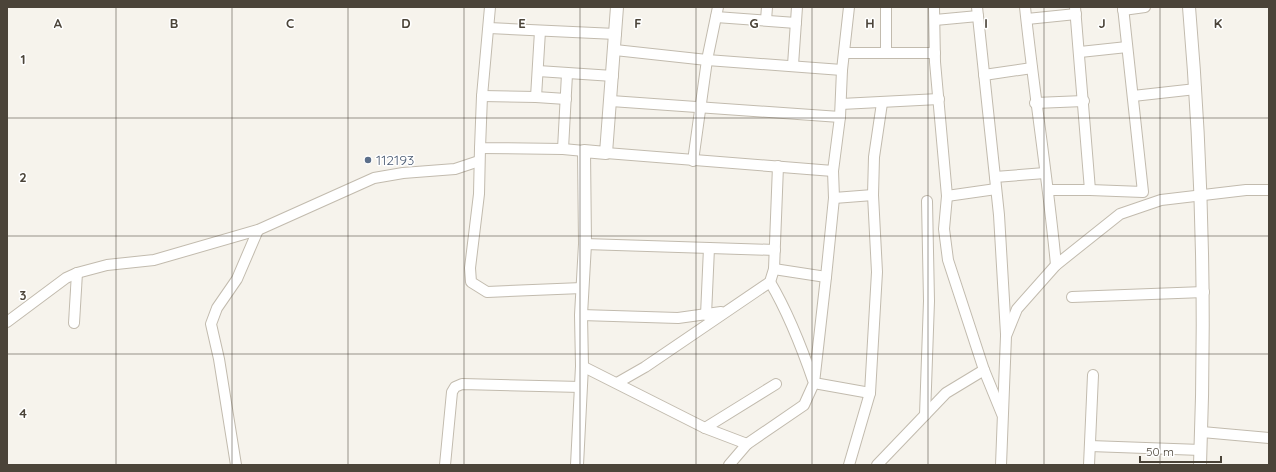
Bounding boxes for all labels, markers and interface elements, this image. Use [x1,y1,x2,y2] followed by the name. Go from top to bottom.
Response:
[54,15,63,31] text: A
[170,15,178,31] text: B
[286,15,294,31] text: C
[401,15,411,31] text: D
[518,15,526,31] text: E
[634,15,642,31] text: F
[749,15,759,31] text: G
[865,15,875,31] text: H
[984,15,988,31] text: I
[1098,15,1106,31] text: J
[1214,15,1223,31] text: K
[20,51,26,67] text: 1
[376,151,414,169] place label: 112193
[363,155,373,165] marker: 112193
[19,169,27,185] text: 2
[20,287,27,303] text: 3
[19,405,27,421] text: 4
[1140,438,1221,464] scale bar
[1146,444,1174,459] text: 50 m

